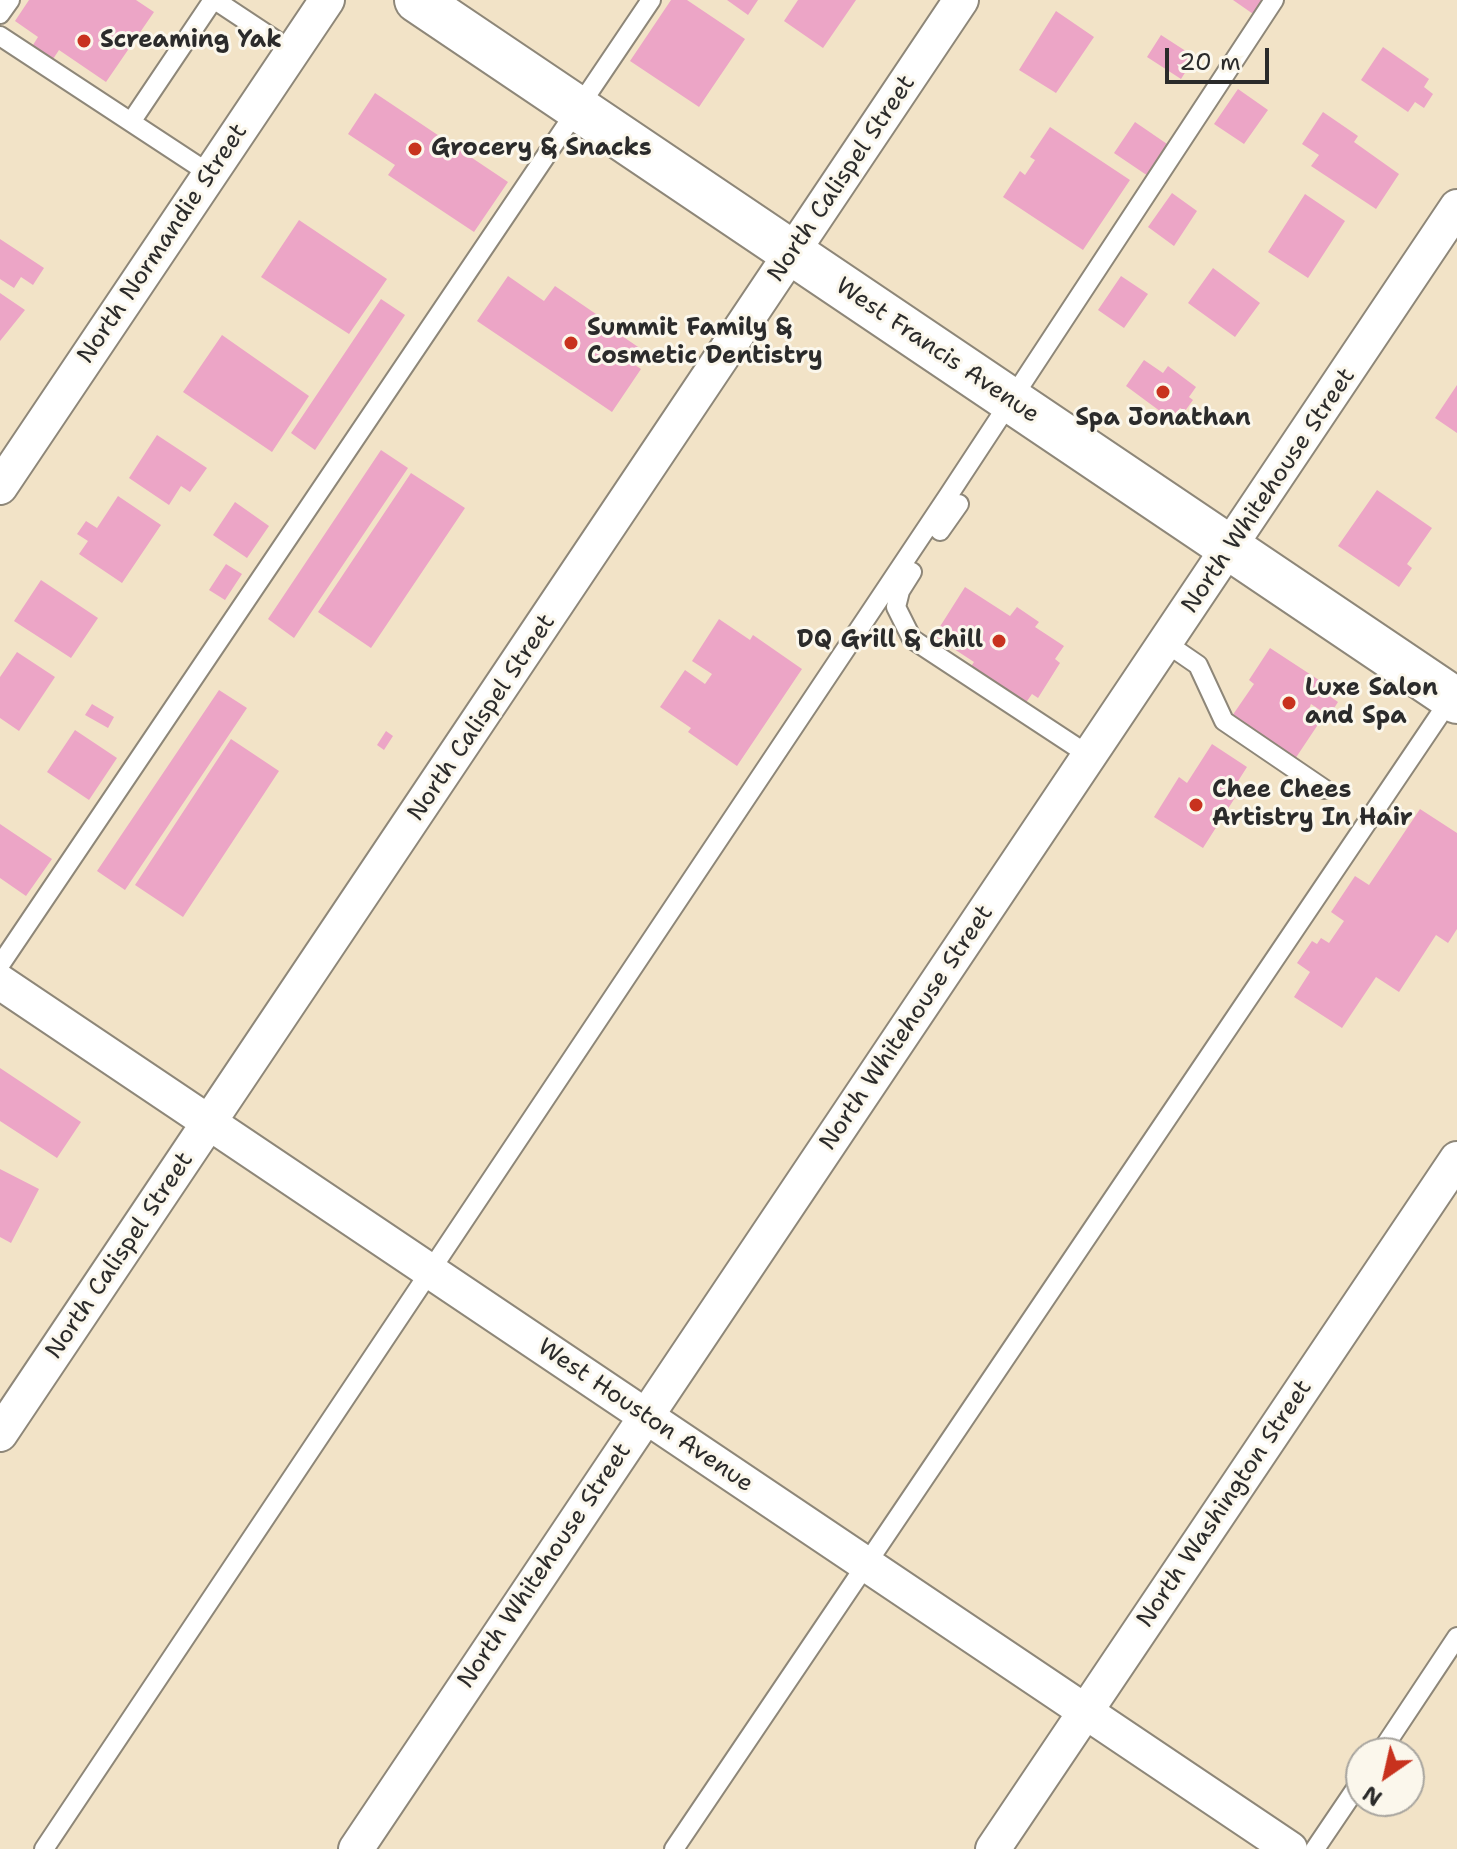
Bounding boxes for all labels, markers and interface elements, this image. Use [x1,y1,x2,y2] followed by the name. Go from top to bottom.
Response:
[100,27,282,55] place label: Screaming Yak
[75,32,93,50] marker: Screaming Yak
[1169,32,1273,82] scale bar
[1179,46,1241,78] text: 20 m
[762,70,922,288] street label: North Calispel Street
[72,119,254,369] street label: North Normandie Street
[431,135,652,163] place label: Grocery & Snacks
[406,140,424,158] marker: Grocery & Snacks
[830,272,1044,430] street label: West Francis Avenue
[587,315,823,371] place label: Summit Family & Cosmetic Dentistry
[562,334,580,352] marker: Summit Family & Cosmetic Dentistry
[1176,363,1362,619] street label: North Whitehouse Street
[1154,383,1172,401] marker: Spa Jonathan
[1075,405,1251,433] place label: Spa Jonathan
[402,609,562,827] street label: North Calispel Street
[797,627,983,655] place label: DQ Grill & Chill
[990,632,1008,650] marker: DQ Grill & Chill
[1305,675,1438,731] place label: Luxe Salon and Spa
[1280,694,1298,712] marker: Luxe Salon and Spa
[1212,777,1413,833] place label: Chee Chees Artistry In Hair
[1187,796,1205,814] marker: Chee Chees Artistry In Hair
[814,900,1000,1156] street label: North Whitehouse Street
[40,1147,200,1365] street label: North Calispel Street
[532,1333,758,1499] street label: West Houston Avenue
[1131,1375,1319,1633] street label: North Washington Street
[452,1438,638,1694] street label: North Whitehouse Street
[1345,1737,1425,1817] north arrow
[1357,1779,1388,1813] text: N

